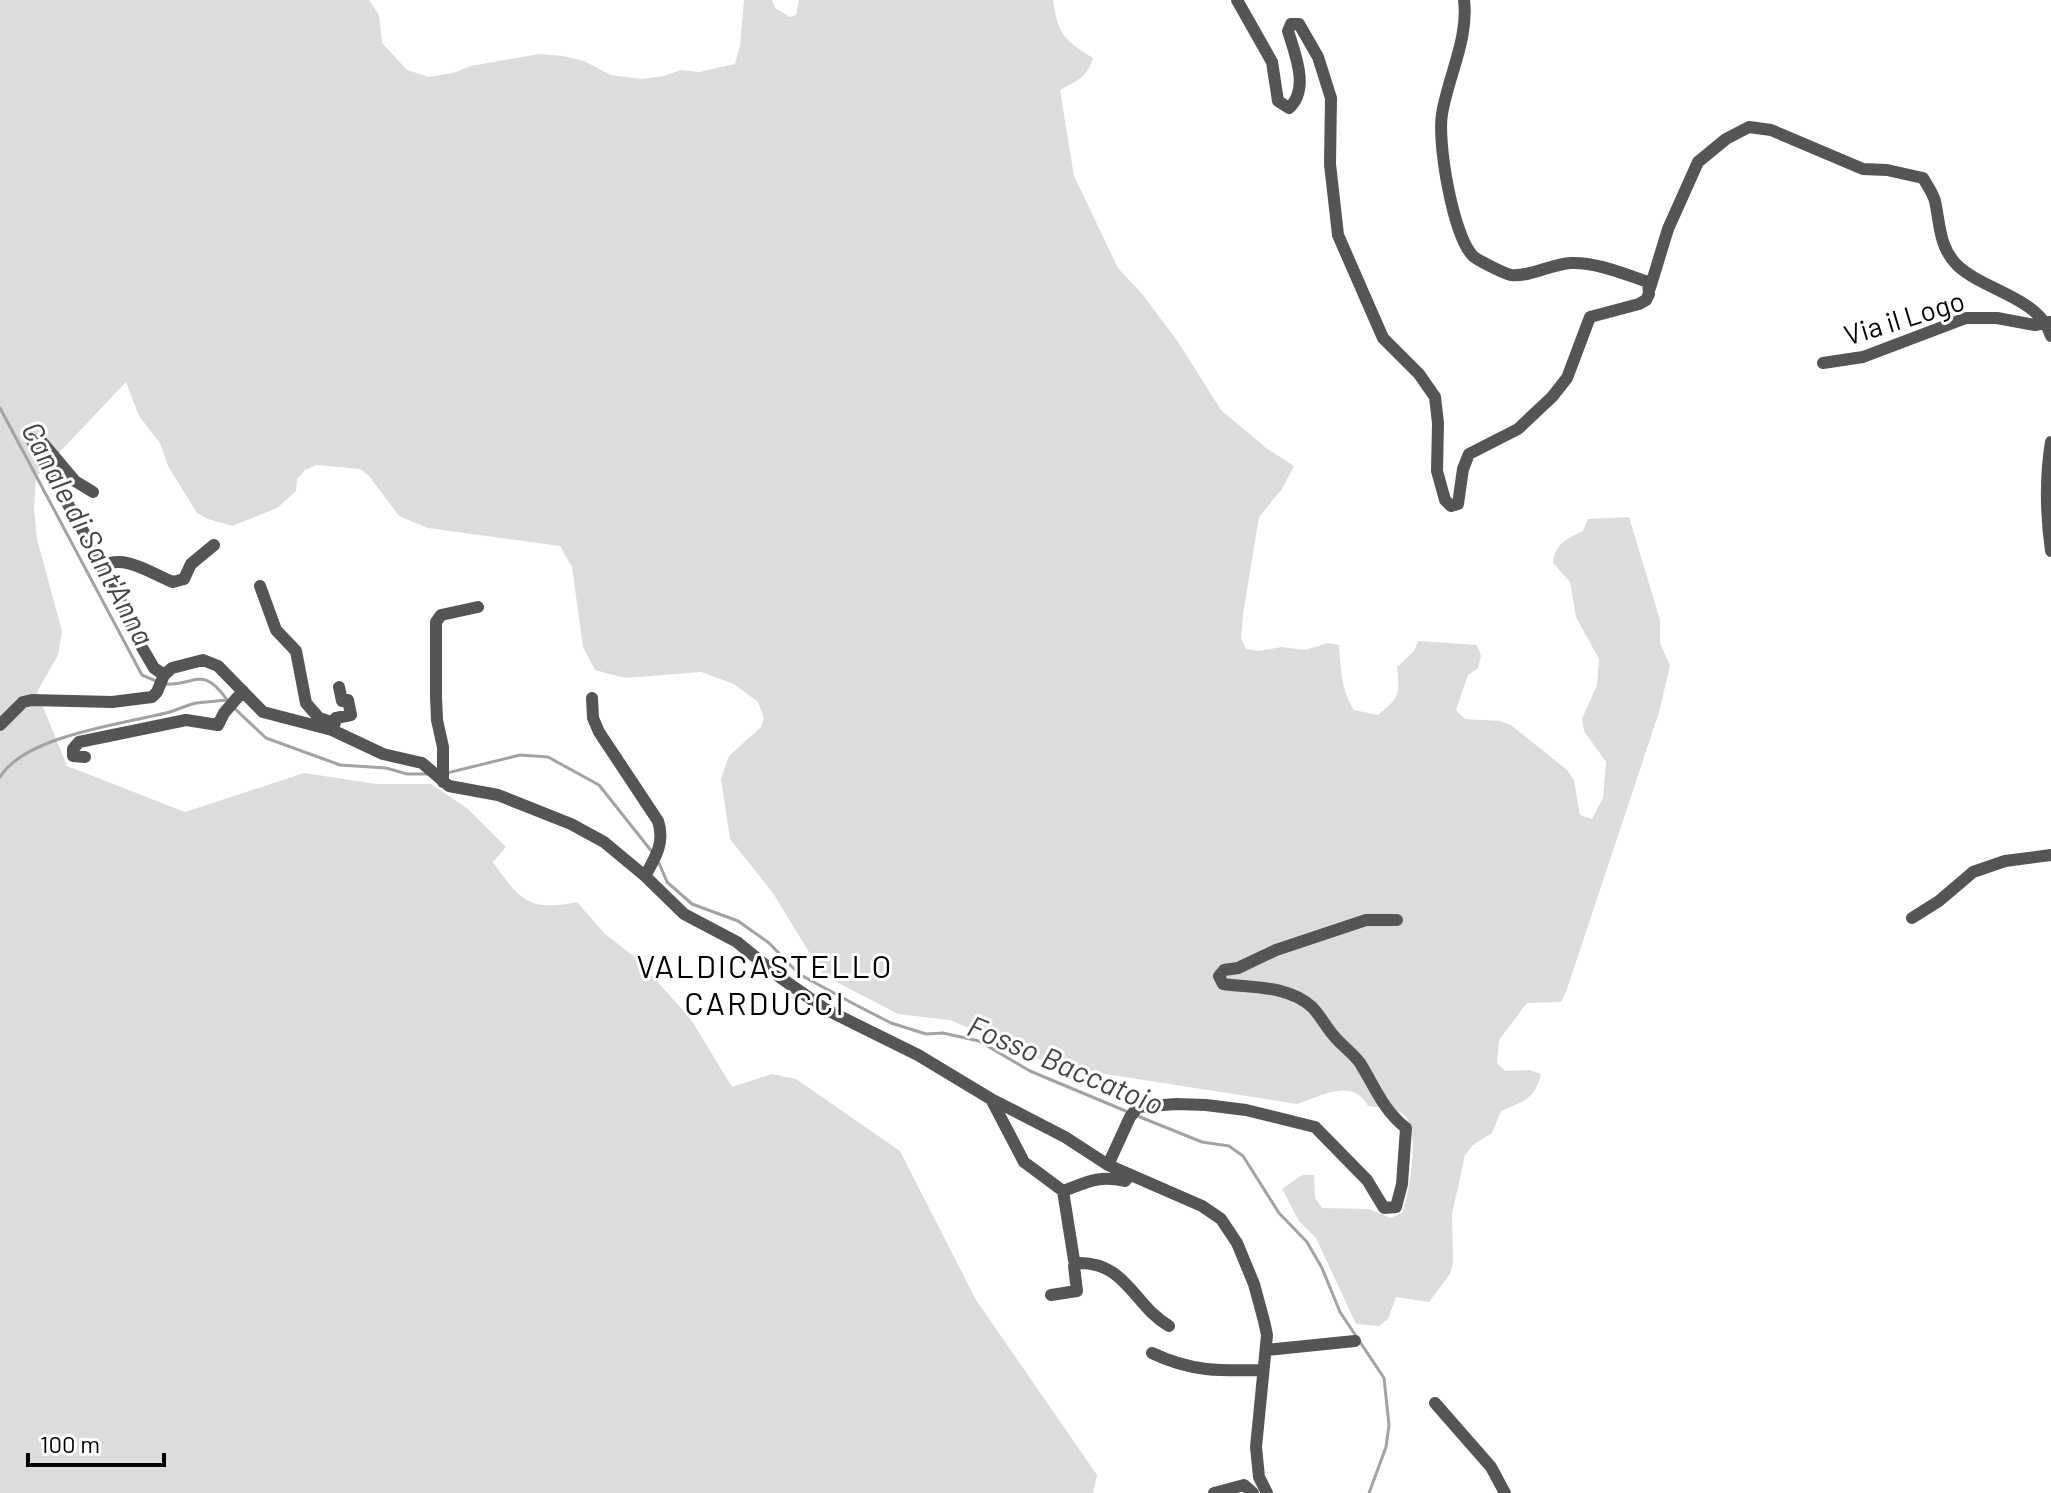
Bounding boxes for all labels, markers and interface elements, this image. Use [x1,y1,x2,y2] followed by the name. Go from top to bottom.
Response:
[1840,283,1968,351] street label: Via il Logo
[15,415,163,651] water label: Canale di Sant'Anna
[637,946,893,1021] district label: VALDICASTELLO CARDUCCI
[963,1007,1169,1121] water label: Fosso Baccatoio
[28,1417,164,1467] scale bar
[40,1429,100,1458] text: 100 m

